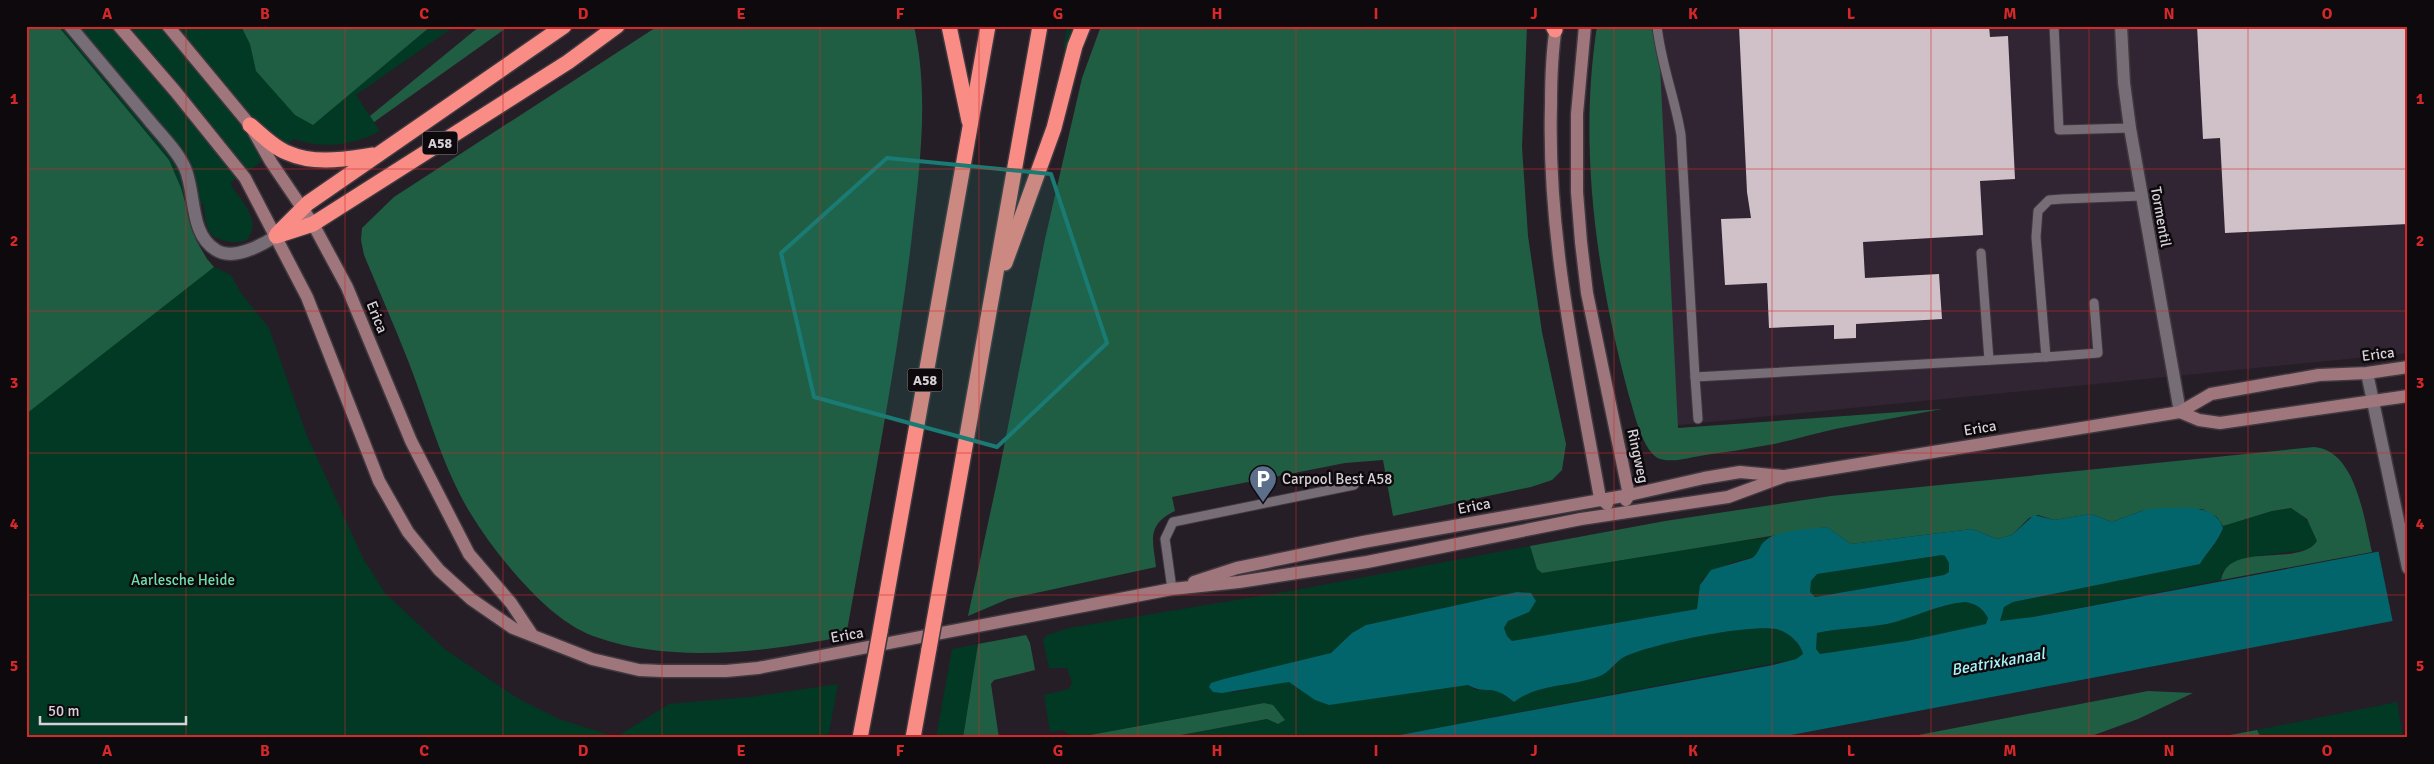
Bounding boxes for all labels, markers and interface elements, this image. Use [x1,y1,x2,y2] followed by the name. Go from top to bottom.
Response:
[102,4,113,24] text: A
[260,4,270,24] text: B
[419,4,429,24] text: C
[578,4,589,24] text: D
[736,4,746,24] text: E
[896,4,905,24] text: F
[1053,4,1063,24] text: G
[1212,4,1222,24] text: H
[1373,4,1379,24] text: I
[1530,4,1538,24] text: J
[1688,4,1698,24] text: K
[1847,4,1856,24] text: L
[2003,4,2017,24] text: M
[2163,4,2175,24] text: N
[2322,4,2333,24] text: O
[10,89,19,109] text: 1
[2416,89,2425,109] text: 1
[422,132,458,154] road number: A58
[2147,185,2175,249] street label: Tormentil
[10,231,18,251] text: 2
[2416,231,2424,251] text: 2
[362,298,392,336] street label: Erica
[2361,343,2395,365] street label: Erica
[908,368,942,392] road number: A58
[10,373,18,393] text: 3
[2416,373,2424,393] text: 3
[1962,417,1998,439] street label: Erica
[1623,427,1653,485] street label: Ringweg
[1248,464,1278,503] parking icon: Carpool Best A58
[1282,470,1392,488] place label: Carpool Best A58
[1456,494,1492,518] street label: Erica
[10,514,19,534] text: 4
[2416,514,2425,534] text: 4
[131,571,235,589] park label: Aarlesche Heide
[829,623,865,647] street label: Erica
[1950,644,2048,680] water label: Beatrixkanaal
[10,656,18,676] text: 5
[2416,656,2424,676] text: 5
[40,694,186,726] scale bar
[48,702,79,720] text: 50 m
[102,741,113,761] text: A
[260,741,270,761] text: B
[419,741,429,761] text: C
[578,741,589,761] text: D
[736,741,746,761] text: E
[896,741,905,761] text: F
[1053,741,1063,761] text: G
[1212,741,1222,761] text: H
[1373,741,1379,761] text: I
[1530,741,1538,761] text: J
[1688,741,1698,761] text: K
[1847,741,1856,761] text: L
[2003,741,2017,761] text: M
[2163,741,2175,761] text: N
[2322,741,2333,761] text: O

